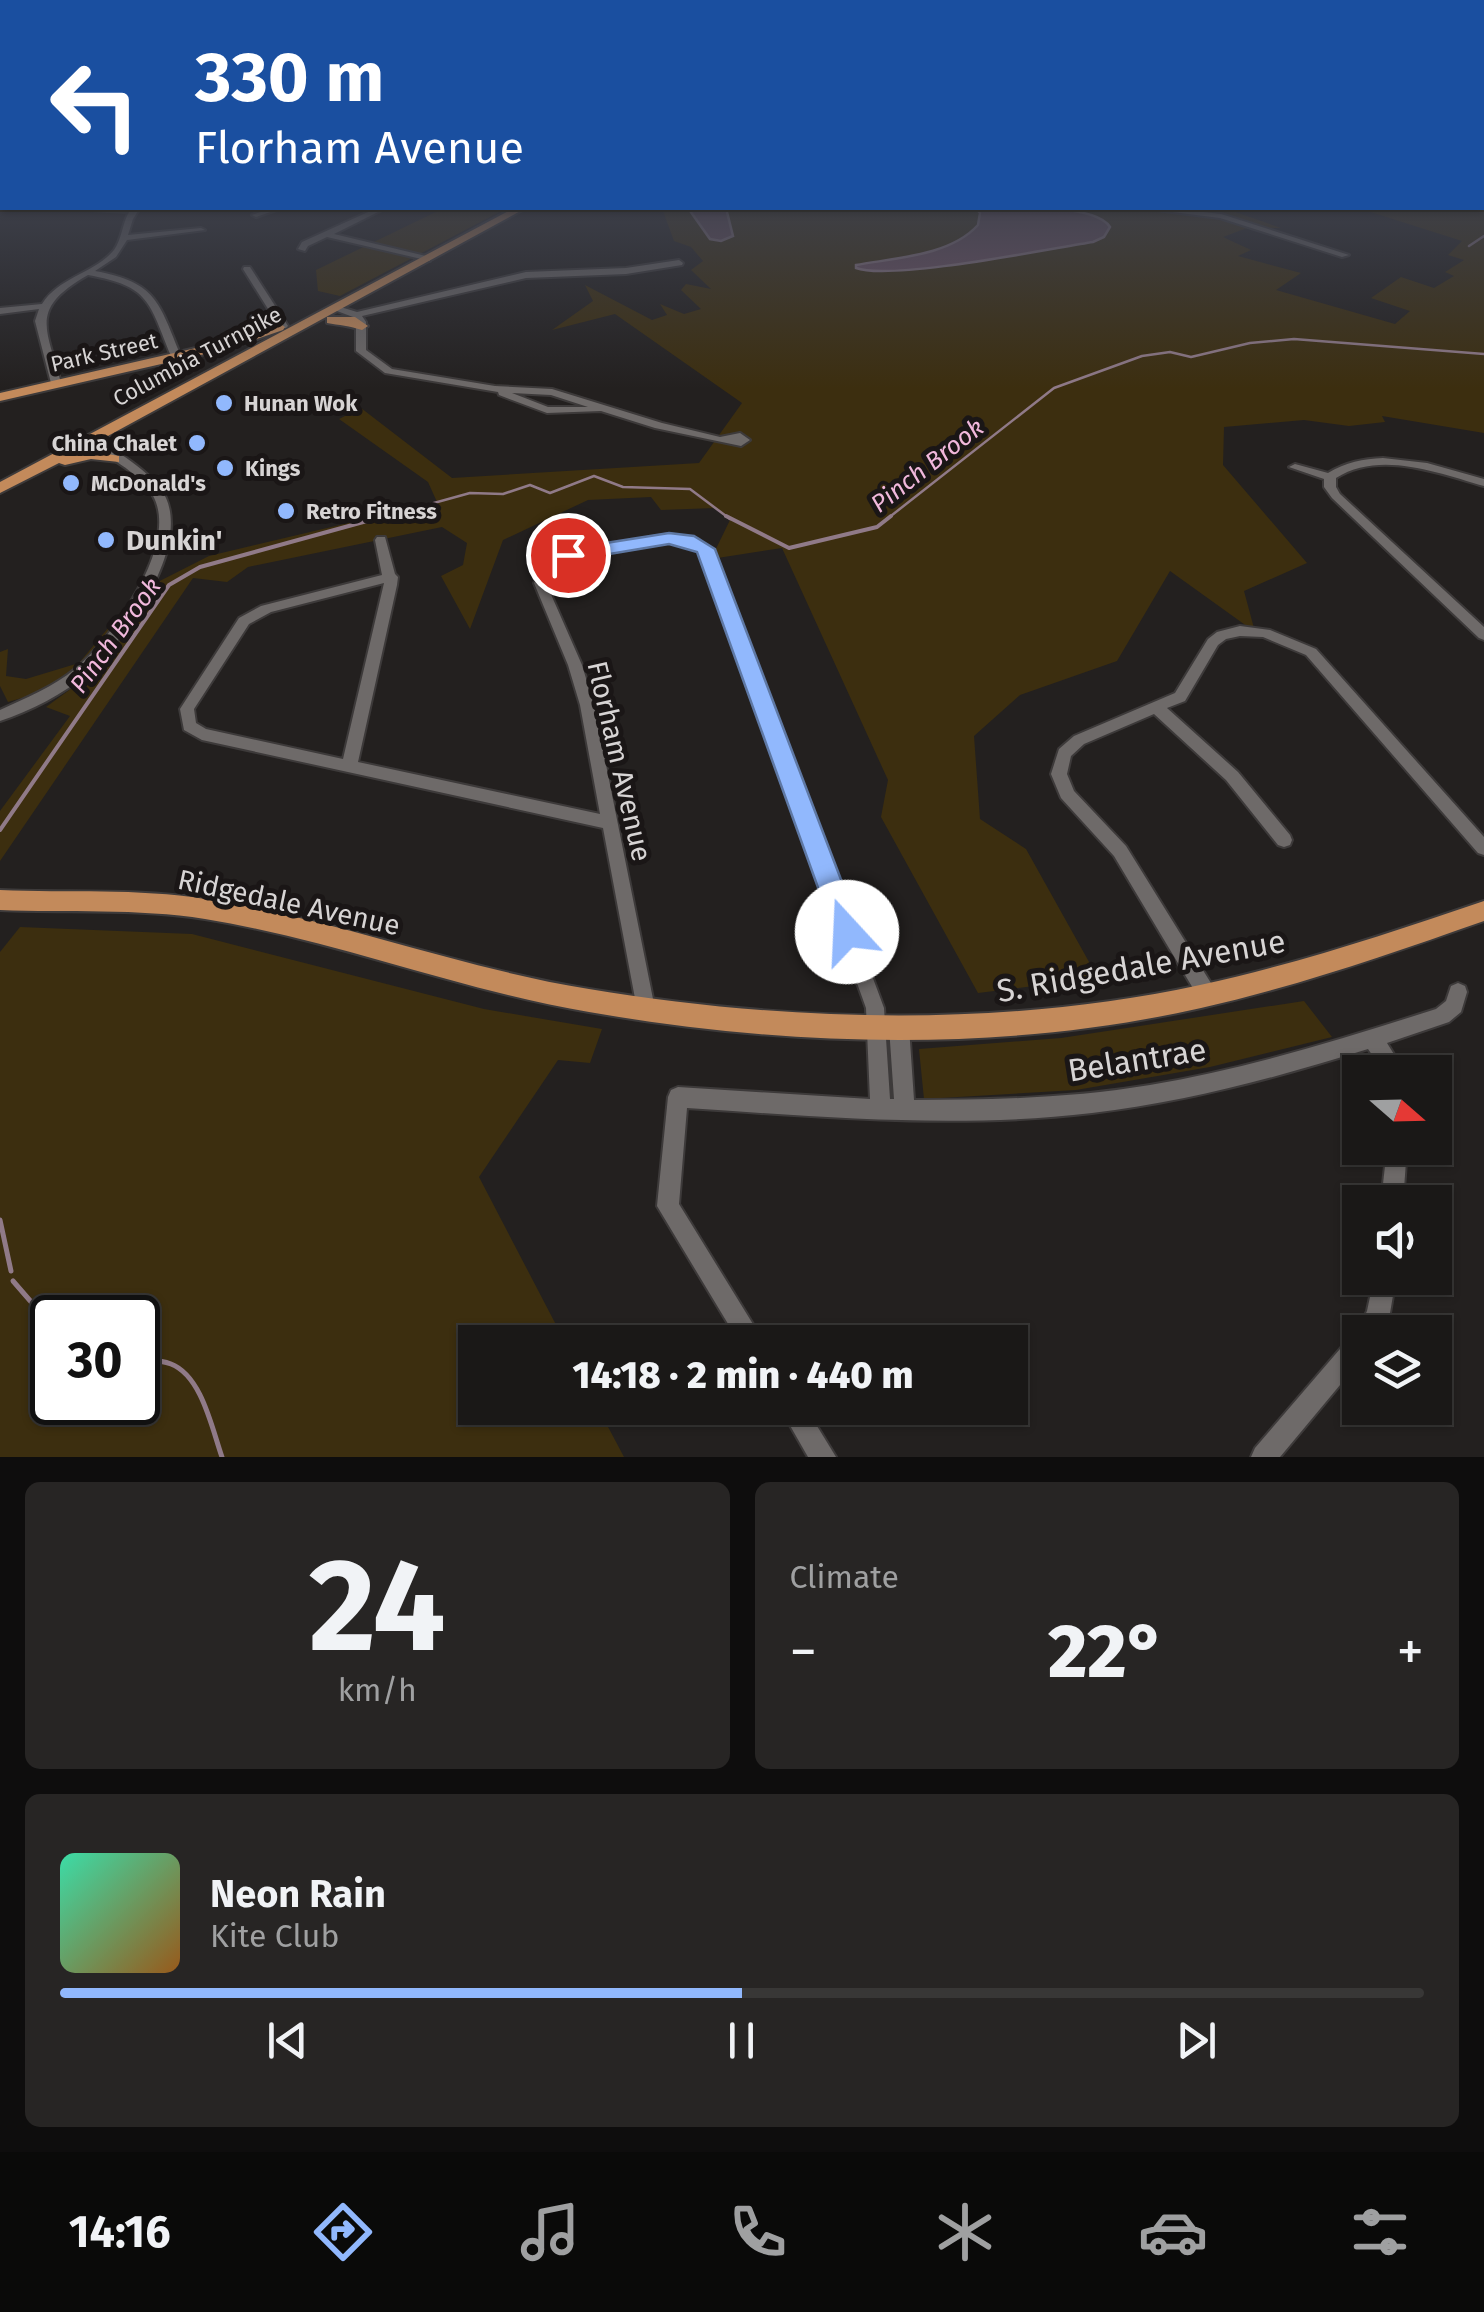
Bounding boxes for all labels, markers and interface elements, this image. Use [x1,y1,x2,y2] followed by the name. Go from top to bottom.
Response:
[195,36,385,120] text: 330 m
[30,40,160,170] icon: left
[195,121,524,175] text: Florham Avenue
[108,301,286,412] street label: Columbia Turnpike
[48,327,160,378] street label: Park Street
[244,390,358,417] place label: Hunan Wok
[213,392,235,414] marker: Hunan Wok
[865,412,990,519] water label: Pinch Brook
[52,430,178,457] place label: China Chalet
[186,432,208,454] marker: China Chalet
[245,455,301,482] place label: Kings
[214,457,236,479] marker: Kings
[91,470,206,497] place label: McDonald's
[60,472,82,494] marker: McDonald's
[306,498,437,525] place label: Retro Fitness
[275,500,297,522] marker: Retro Fitness
[526,513,611,598] pin
[126,524,222,557] place label: Dunkin'
[541,528,596,583] icon: arrive
[95,529,117,551] marker: Dunkin'
[64,572,168,699] water label: Pinch Brook
[580,658,659,865] street label: Florham Avenue
[175,863,403,942] street label: Ridgedale Avenue
[795,880,899,984] position arrow
[994,922,1288,1010] street label: S. Ridgedale Avenue
[1065,1030,1209,1090] street label: Belantrae
[1342,1055,1452,1165] north arrow
[1342,1055,1452,1425] map controls
[1342,1185,1452,1295] button: sound
[30,1295,160,1425] speed limit sign: 30
[1342,1315,1452,1425] button: layers
[573,1352,913,1398] text: 14:18 · 2 min · 440 m
[309,1528,446,1684] text: 24
[790,1558,899,1596] text: Climate
[1048,1607,1166,1697] text: 22°
[790,1619,817,1685] text: −
[1397,1619,1424,1685] text: +
[338,1671,417,1709] text: km/h
[210,1871,386,1917] text: Neon Rain
[210,1917,339,1955] text: Kite Club
[260,2013,315,2068] icon: previous
[714,2013,769,2068] icon: pause
[1169,2013,1224,2068] icon: next
[308,2197,378,2267] icon: directions
[515,2197,585,2267] icon: music
[723,2197,793,2267] icon: phone
[930,2197,1000,2267] icon: climate
[1138,2197,1208,2267] icon: car
[1345,2197,1415,2267] icon: filters
[69,2205,171,2259] text: 14:16

